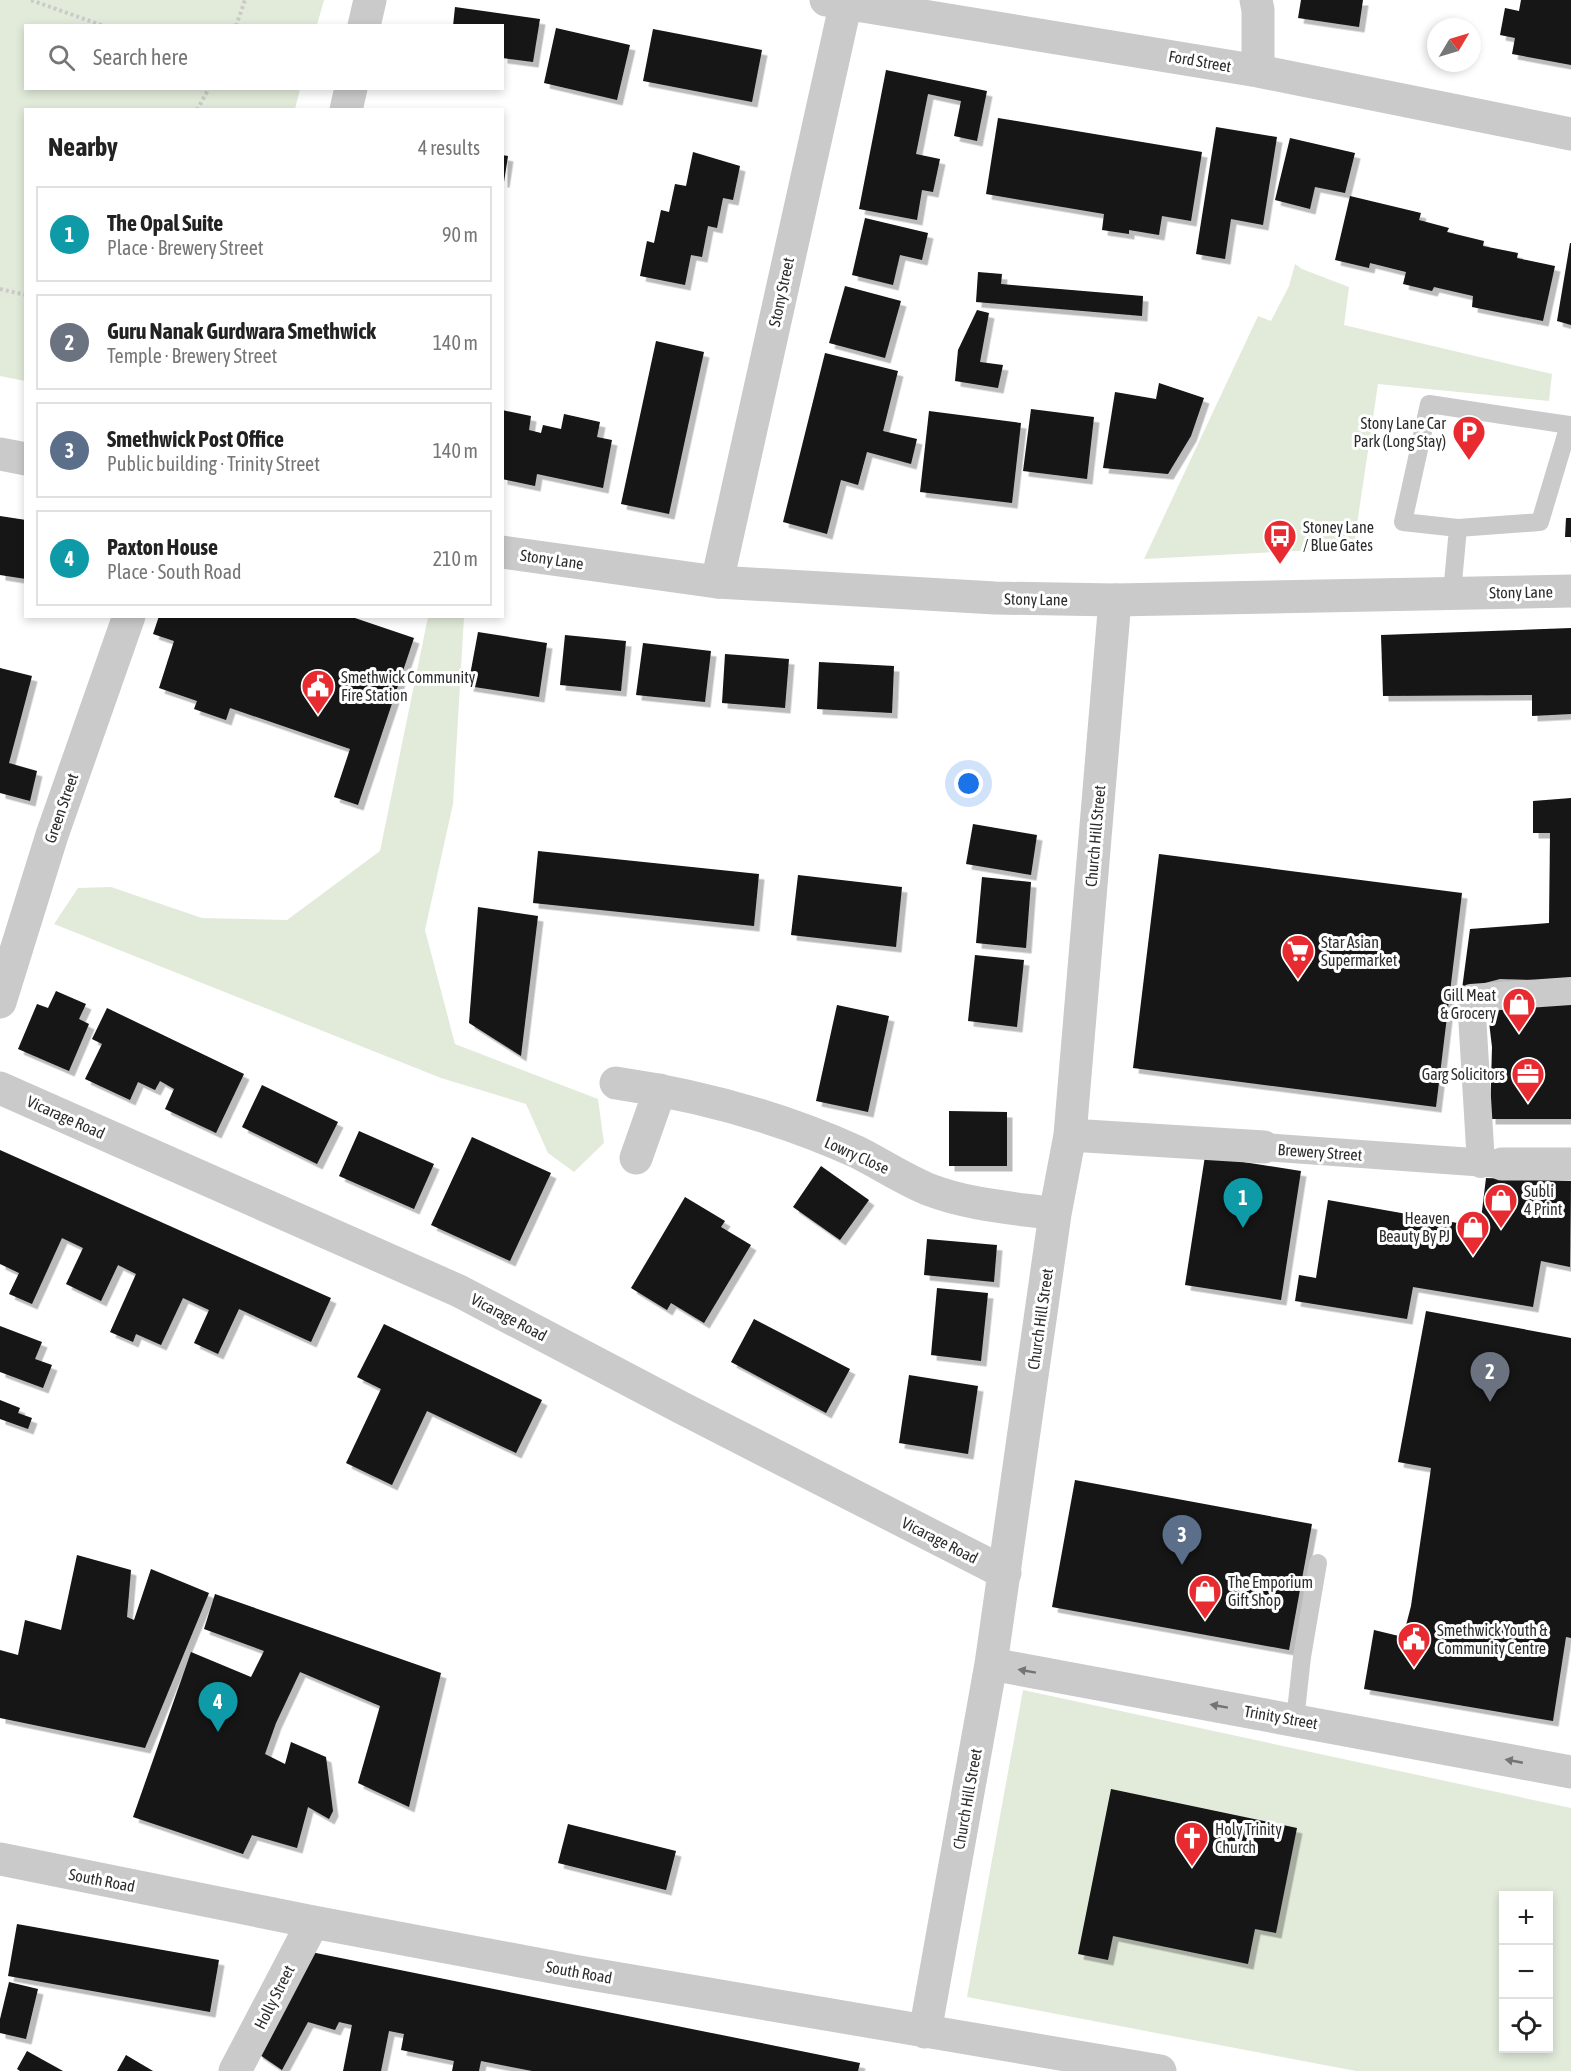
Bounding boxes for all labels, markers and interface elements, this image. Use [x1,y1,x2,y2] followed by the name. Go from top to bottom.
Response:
[1427,18,1481,72] north arrow
[24,24,504,90] search box
[45,41,78,74] icon: search
[93,44,188,70] text: Search here
[1167,47,1233,75] street label: Ford Street
[48,132,118,162] text: Nearby
[418,136,480,159] text: 4 results
[107,210,223,236] text: The Opal Suite
[65,223,74,246] text: 1
[442,223,478,246] text: 90 m
[107,236,263,259] text: Place · Brewery Street
[765,255,798,328] street label: Stony Street
[107,318,376,344] text: Guru Nanak Gurdwara Smethwick
[65,331,74,354] text: 2
[433,331,478,354] text: 140 m
[107,344,277,367] text: Temple · Brewery Street
[1354,414,1446,451] place label: Stony Lane Car Park (Long Stay)
[1451,414,1487,461] parking icon: Stony Lane Car Park (Long Stay)
[107,426,284,452] text: Smethwick Post Office
[65,439,74,462] text: 3
[433,439,478,462] text: 140 m
[107,452,320,475] text: Public building · Trinity Street
[1262,518,1298,565] bus stop icon: Stoney Lane / Blue Gates
[1303,518,1374,554] place label: Stoney Lane / Blue Gates
[107,534,218,560] text: Paxton House
[519,546,585,573] street label: Stony Lane
[65,547,74,570] text: 4
[433,547,478,570] text: 210 m
[107,560,241,583] text: Place · South Road
[1489,582,1553,603] street label: Stony Lane
[1004,589,1068,610] street label: Stony Lane
[300,668,336,715] public building icon: Smethwick Community Fire Station
[341,668,476,704] place label: Smethwick Community Fire Station
[954,769,983,798] your location
[41,770,81,845] street label: Green Street
[1082,784,1108,888] street label: Church Hill Street
[1280,933,1316,980] supermarket icon: Star Asian Supermarket
[1321,933,1398,970] place label: Star Asian Supermarket
[1440,986,1496,1023] place label: Gill Meat & Grocery
[1501,986,1537,1033] shop icon: Gill Meat & Grocery
[1510,1056,1546,1103] office icon: Garg Solicitors
[1422,1065,1505,1084] place label: Garg Solicitors
[24,1092,108,1143] street label: Vicarage Road
[822,1133,892,1178] street label: Lowry Close
[1277,1140,1363,1165] street label: Brewery Street
[1224,1178,1262,1228] pin: 1
[1483,1182,1519,1229] shop icon: Subli 4 Print
[1524,1182,1563,1218] place label: Subli 4 Print
[1379,1209,1450,1246] place label: Heaven Beauty By PJ
[1455,1209,1491,1256] shop icon: Heaven Beauty By PJ
[1024,1267,1056,1371] street label: Church Hill Street
[468,1290,550,1345] street label: Vicarage Road
[1470,1352,1510,1402] pin: 2
[898,1513,981,1568] street label: Vicarage Road
[1162,1516,1202,1565] pin: 3
[1187,1573,1223,1620] shop icon: The Emporium Gift Shop
[1228,1573,1313,1610] place label: The Emporium Gift Shop
[1396,1621,1432,1668] public building icon: Smethwick Youth & Community Centre
[1437,1621,1548,1658] place label: Smethwick Youth & Community Centre
[1017,1666,1036,1675] one-way arrow
[198,1682,238,1732] pin: 4
[1209,1701,1228,1710] one-way arrow
[1243,1702,1320,1733] street label: Trinity Street
[949,1747,985,1851] street label: Church Hill Street
[1504,1756,1523,1765] one-way arrow
[1174,1820,1210,1867] church icon: Holy Trinity Church
[1215,1820,1282,1856] place label: Holy Trinity Church
[67,1865,137,1895] street label: South Road
[1499,1891,1553,2053] map controls
[1499,1891,1553,1945] button: +
[1499,1945,1553,1999] button: −
[544,1957,614,1987] street label: South Road
[250,1962,299,2032] street label: Holly Street
[1499,1999,1553,2053] button: locate

